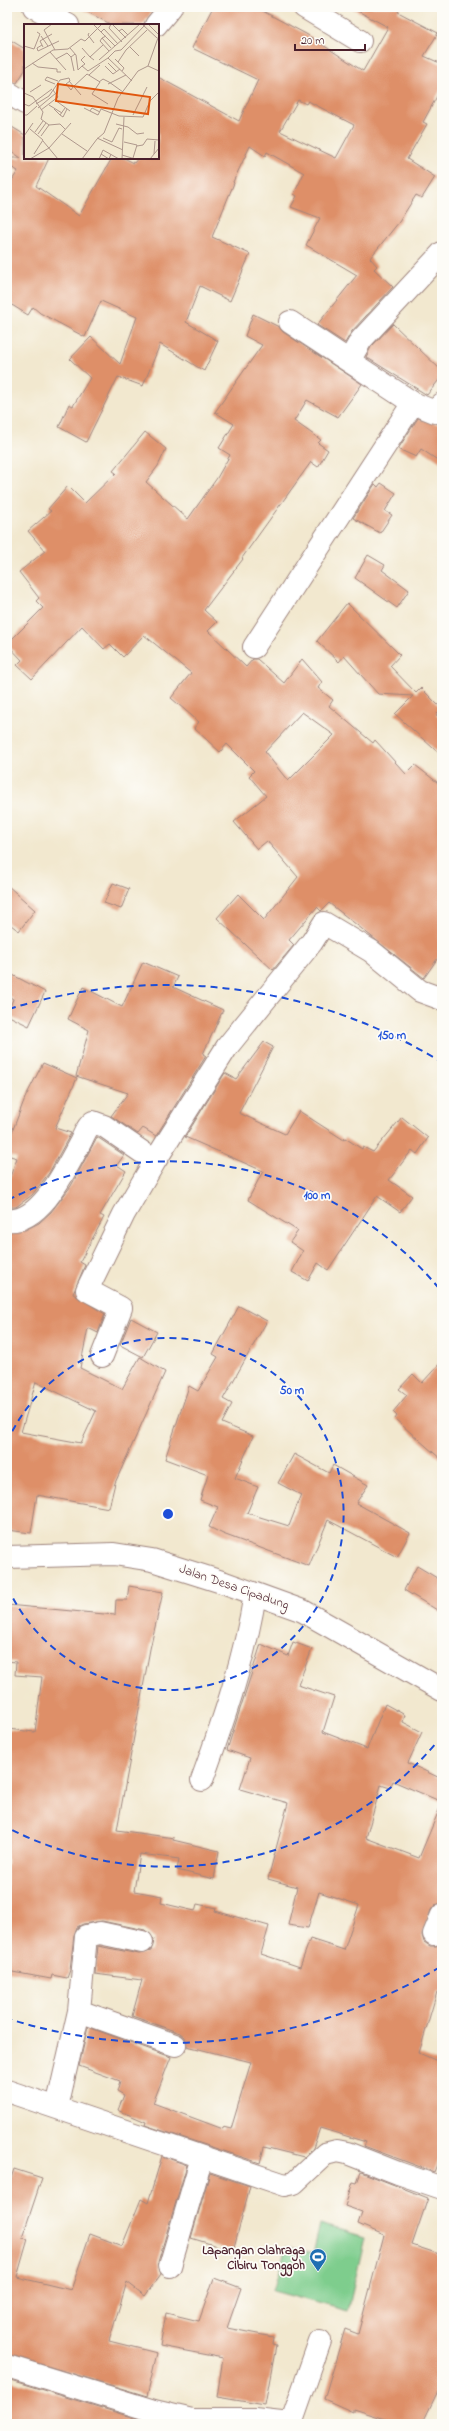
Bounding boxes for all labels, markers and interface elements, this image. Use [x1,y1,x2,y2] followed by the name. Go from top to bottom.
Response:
[24,24,159,159] inset map
[295,26,365,52] scale bar
[301,32,324,50] text: 20 m
[378,1027,407,1045] text: 150 m
[304,1187,331,1205] text: 100 m
[280,1382,305,1400] text: 50 m
[161,1507,175,1521] centre of rings
[176,1559,292,1616] street label: Jalan Desa Cipadung
[202,2241,305,2277] place label: Lapangan Olahraga Cibiru Tonggoh
[308,2247,328,2272] sports icon: Lapangan Olahraga Cibiru Tonggoh

